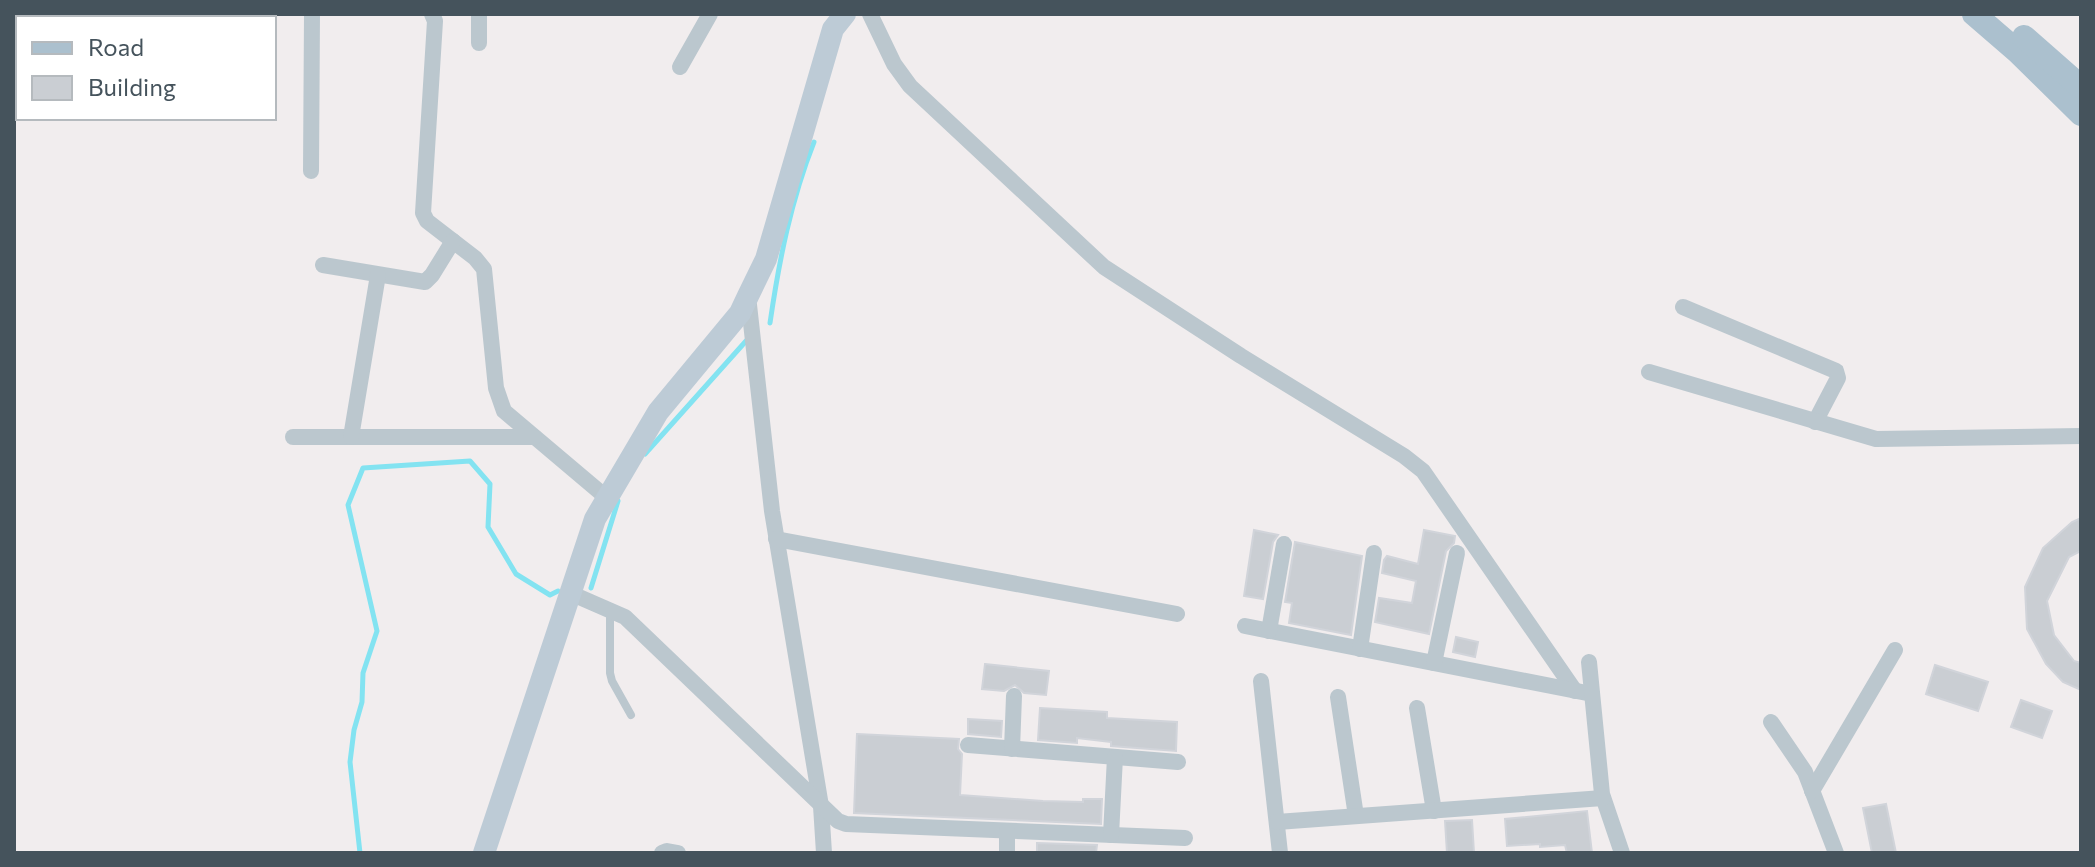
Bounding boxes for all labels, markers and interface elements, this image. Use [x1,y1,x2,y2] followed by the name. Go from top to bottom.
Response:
[16,16,276,120] legend
[88,32,144,61] text: Road
[88,72,176,101] text: Building

